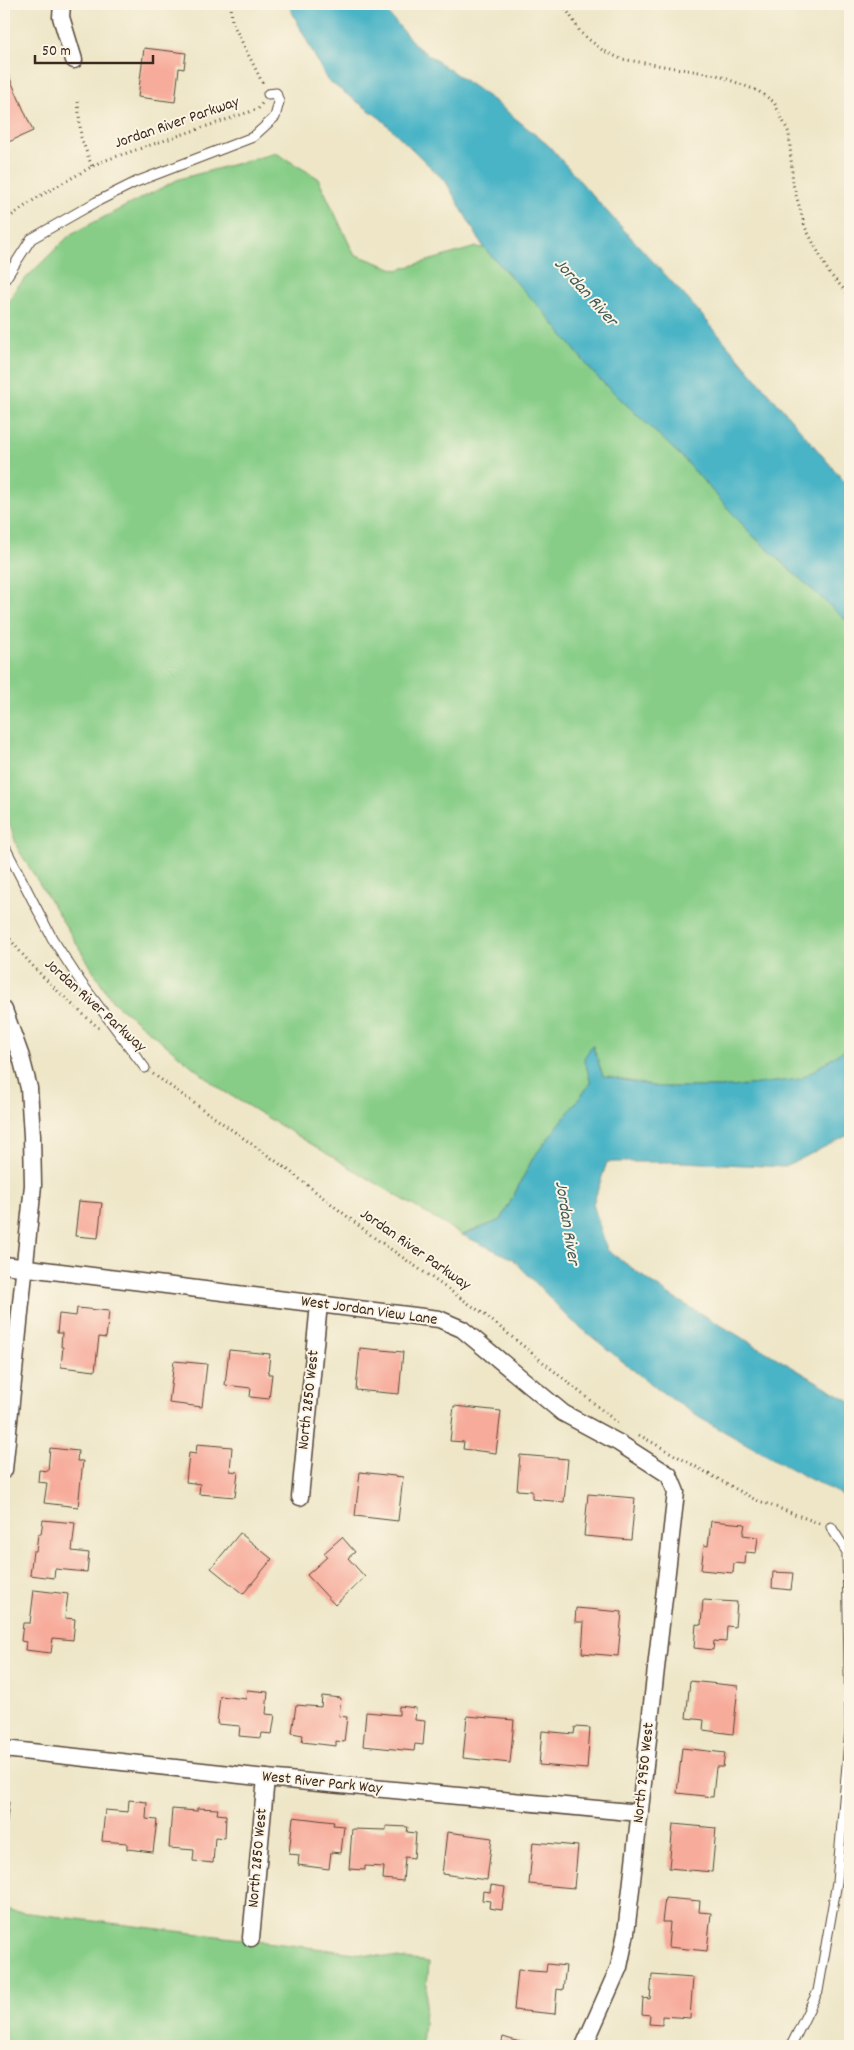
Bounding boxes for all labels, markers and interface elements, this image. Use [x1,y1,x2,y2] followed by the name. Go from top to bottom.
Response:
[35,32,152,64] scale bar
[42,41,71,63] text: 50 m
[112,91,243,155] street label: Jordan River Parkway
[547,253,624,335] water label: Jordan River
[39,954,152,1059] street label: Jordan River Parkway
[547,1179,585,1269] water label: Jordan River
[355,1203,475,1297] street label: Jordan River Parkway
[299,1290,439,1332] street label: West Jordan View Lane
[292,1349,326,1451] street label: North 2850 West
[627,1722,661,1824] street label: North 2950 West
[261,1765,384,1801] street label: West River Park Way
[242,1807,274,1909] street label: North 2850 West

